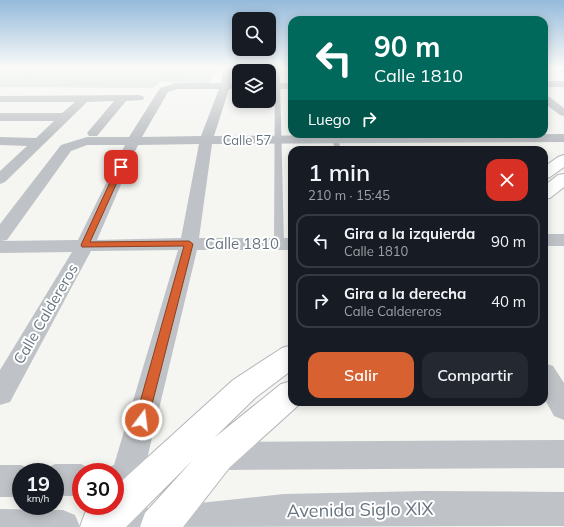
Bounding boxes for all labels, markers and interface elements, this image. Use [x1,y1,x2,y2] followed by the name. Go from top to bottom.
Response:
[232,12,276,108] map controls
[232,12,276,56] button: search
[374,29,440,64] text: 90 m
[308,32,360,84] icon: left
[232,64,276,108] button: layers
[374,64,463,87] text: Calle 1810
[358,108,380,130] icon: right
[308,110,350,129] text: Luego
[223,132,271,148] street label: Calle 57
[104,150,138,184] pin
[110,156,132,178] icon: arrive
[308,157,370,187] text: 1 min
[486,159,528,201] button: close
[308,187,390,203] text: 210 m · 15:45
[344,224,475,243] text: Gira a la izquierda
[310,230,332,252] icon: left
[491,232,526,251] text: 90 m
[205,234,279,253] street label: Calle 1810
[344,243,408,259] text: Calle 1810
[9,260,82,367] street label: Calle Caldereros
[344,284,466,303] text: Gira a la derecha
[310,290,332,312] icon: right
[491,292,526,311] text: 40 m
[344,303,442,319] text: Calle Caldereros
[308,352,414,398] button: Salir
[422,352,528,398] button: Compartir
[121,399,163,441] position arrow
[72,463,124,515] speed limit sign: 30
[26,471,50,496] text: 19
[27,492,49,505] text: km/h
[286,497,434,522] street label: Avenida Siglo XIX

